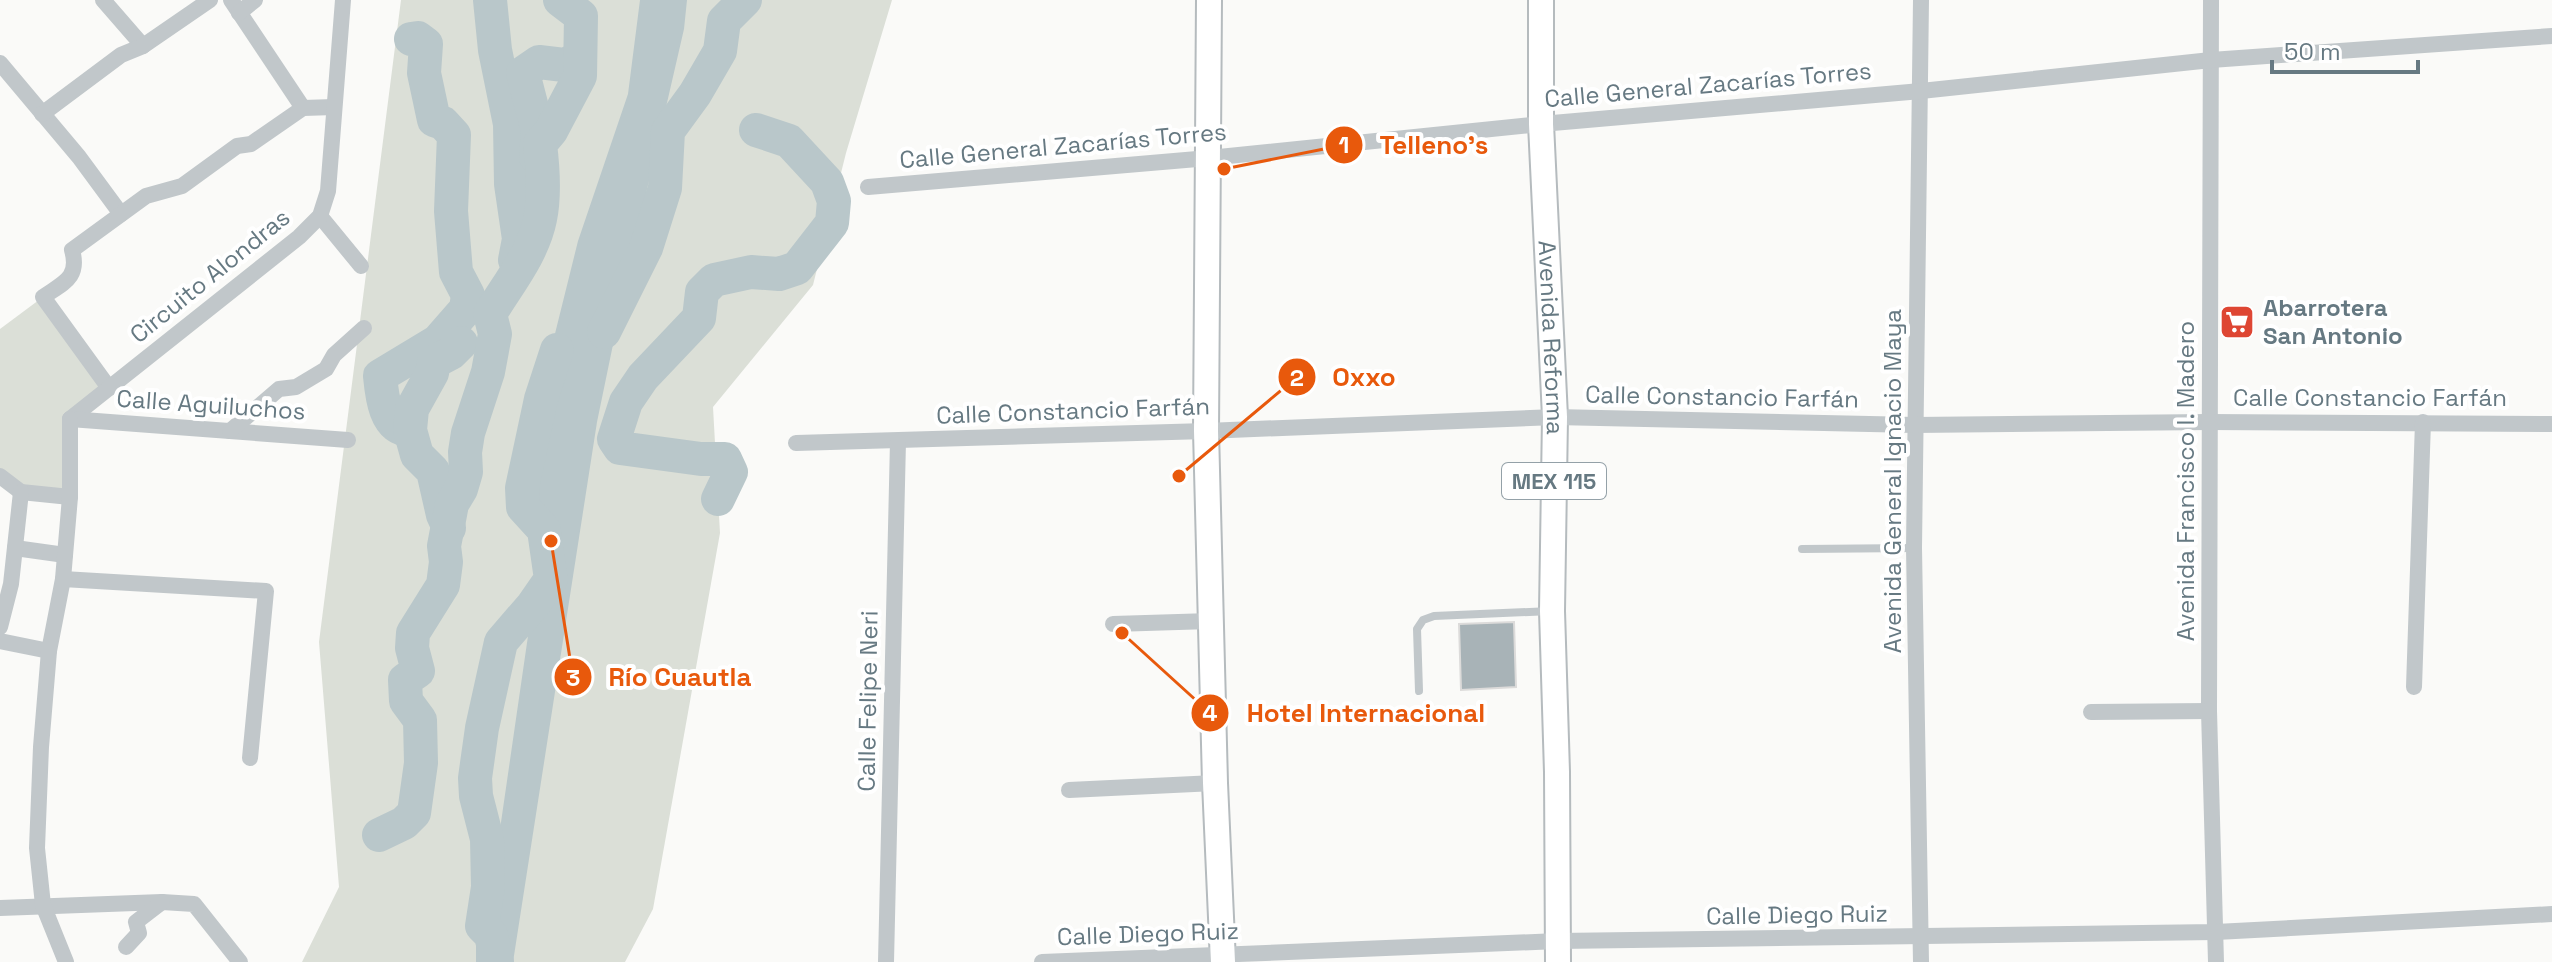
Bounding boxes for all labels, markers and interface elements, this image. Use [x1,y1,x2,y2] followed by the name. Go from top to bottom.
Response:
[2272,24,2418,74] scale bar
[2284,36,2341,67] text: 50 m
[1543,55,1873,114] street label: Calle General Zacarías Torres
[898,116,1228,175] street label: Calle General Zacarías Torres
[1324,120,1505,170] callout: Telleno's
[1380,128,1489,162] text: Telleno's
[1339,129,1349,160] text: 1
[123,202,296,350] street label: Circuito Alondras
[1532,240,1571,435] street label: Avenida Reforma
[2263,292,2403,351] place label: Abarrotera San Antonio
[2218,303,2256,341] supermarket icon: Abarrotera San Antonio
[1877,309,1908,653] street label: Avenida General Ignacio Maya
[2170,321,2201,641] street label: Avenida Francisco I. Madero
[1277,352,1412,402] callout: Oxxo
[1332,360,1396,394] text: Oxxo
[1290,362,1304,393] text: 2
[1585,379,1859,414] street label: Calle Constancio Farfán
[116,382,307,427] street label: Calle Aguiluchos
[2233,382,2507,413] street label: Calle Constancio Farfán
[936,390,1210,431] street label: Calle Constancio Farfán
[1502,463,1606,499] road number: MEX 115
[850,610,885,792] street label: Calle Felipe Neri
[553,652,768,702] callout: Río Cuautla
[608,660,752,694] text: Río Cuautla
[566,662,580,693] text: 3
[1190,688,1501,738] callout: Hotel Internacional
[1247,696,1485,730] text: Hotel Internacional
[1202,697,1218,728] text: 4
[1706,897,1888,932] street label: Calle Diego Ruiz
[1057,915,1239,952] street label: Calle Diego Ruiz

